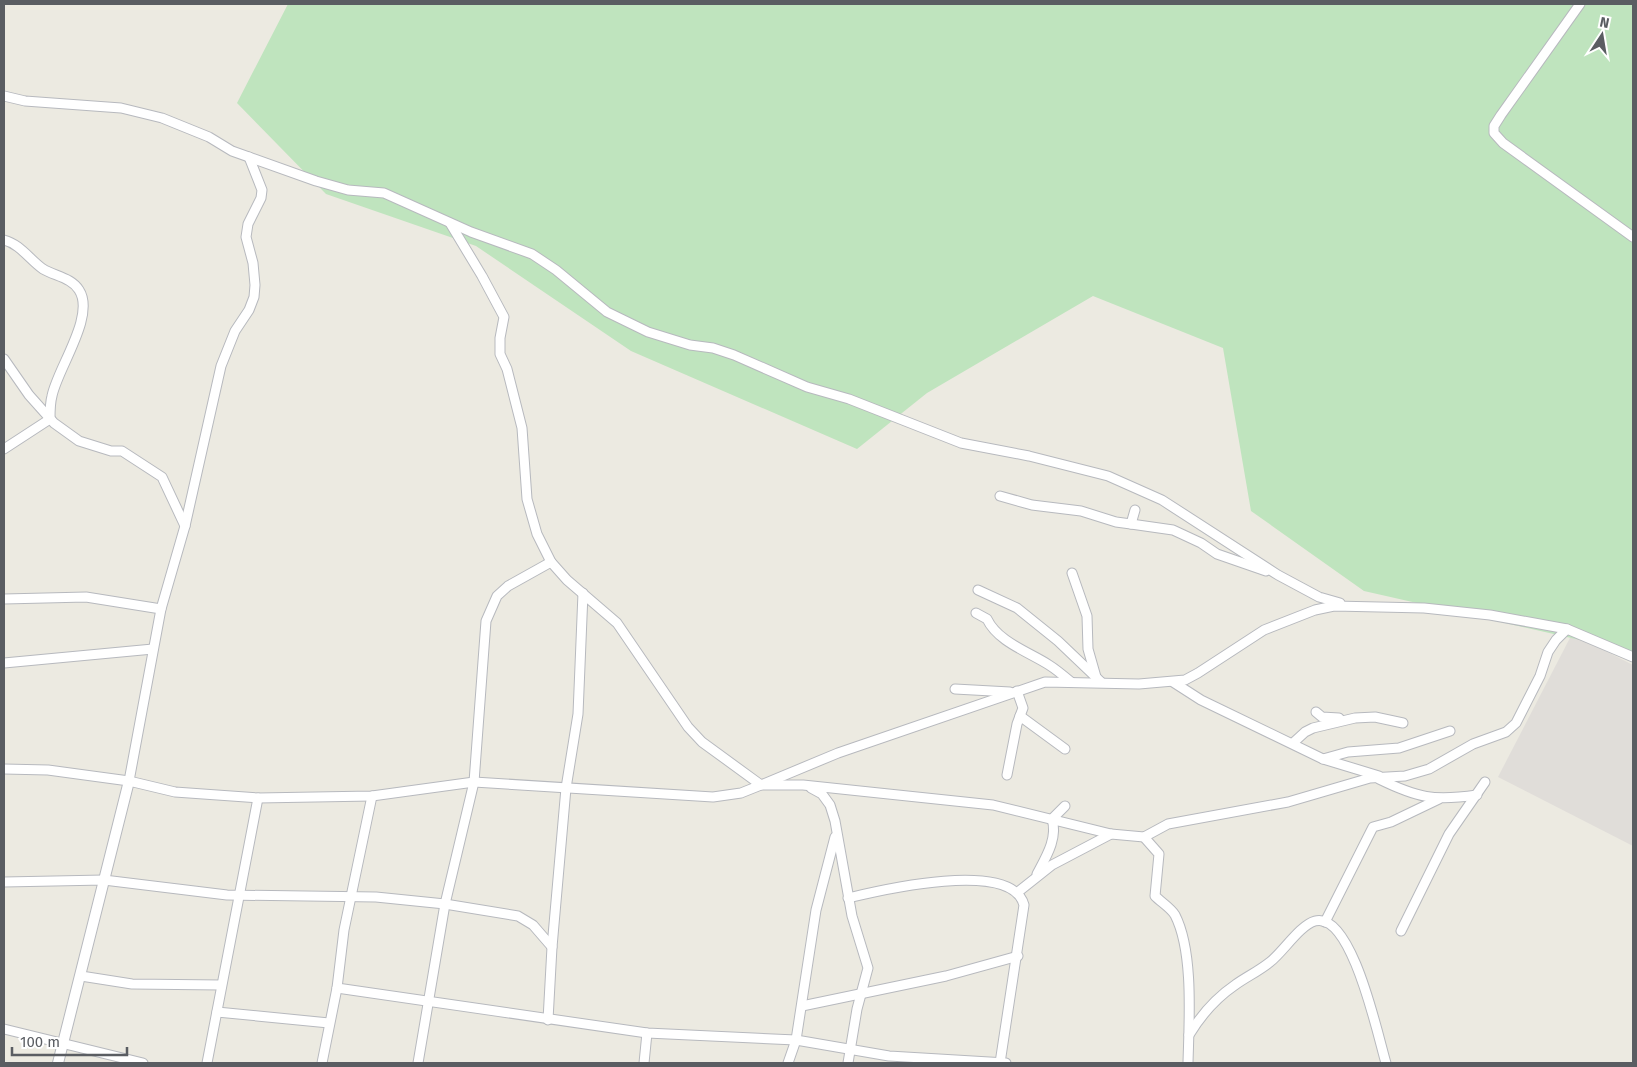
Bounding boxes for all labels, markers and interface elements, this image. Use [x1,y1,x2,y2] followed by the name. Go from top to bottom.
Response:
[1577,10,1627,60] north arrow
[1598,13,1611,32] text: N
[12,1024,128,1056] scale bar
[20,1033,60,1051] text: 100 m

